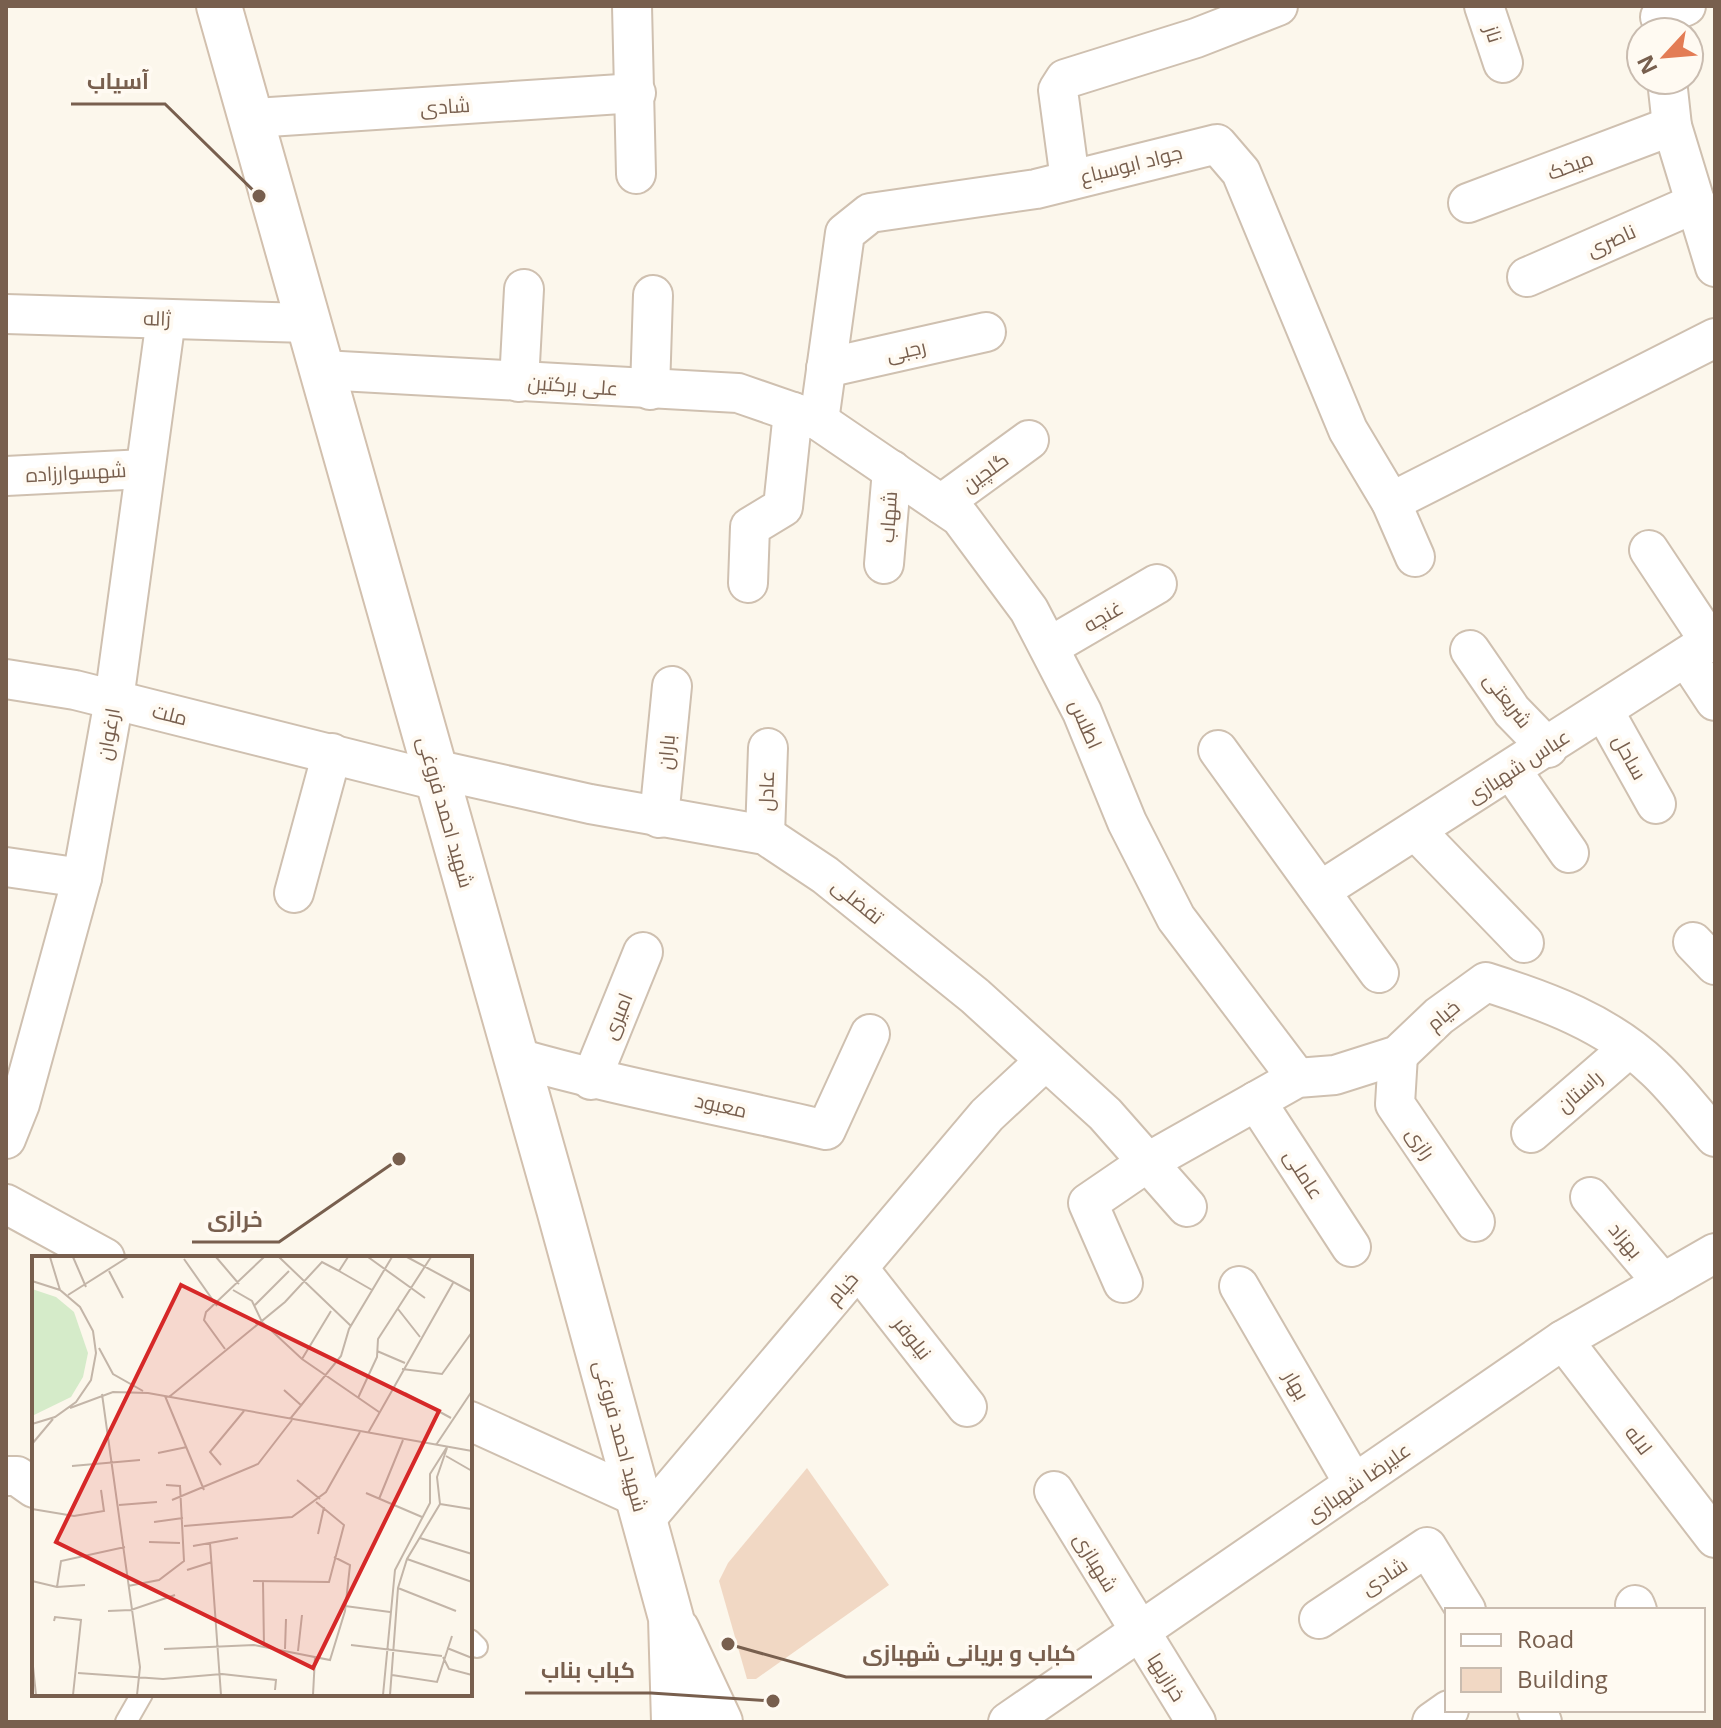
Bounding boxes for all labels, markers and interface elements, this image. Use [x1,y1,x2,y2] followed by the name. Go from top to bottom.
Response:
[1625,16,1705,96] north arrow
[1478,21,1509,46] street label: ناز
[1629,51,1664,80] text: N
[71,58,165,104] callout: آسیاب
[87,65,149,95] text: آسیاب
[419,91,471,121] street label: شادی
[1077,138,1185,191] street label: جواد ابوسباع
[1543,144,1597,186] street label: میخک
[1582,217,1640,263] street label: ناصری
[143,304,172,332] street label: ژاله
[884,332,928,368] street label: رجبی
[527,368,619,402] street label: علی برکتین
[956,446,1014,498] street label: گلچین
[25,456,127,488] street label: شهسوارزاده
[873,490,903,544] street label: شهاب
[1078,594,1128,638] street label: غنچه
[1478,667,1538,733] street label: شریعتی
[1063,695,1109,753] street label: اطلس
[150,697,190,731] street label: ملت
[90,706,126,762] street label: ارغوان
[1461,723,1575,809] street label: عباس شهبازی
[1607,730,1653,784] street label: ساحل
[412,733,480,891] street label: شهید احمد فروغی
[651,733,681,771] street label: باران
[752,770,780,812] street label: عادل
[827,872,890,930] street label: تفضلی
[595,989,639,1043] street label: امیری
[1421,993,1466,1037] street label: خیام
[1550,1064,1608,1118] street label: راستان
[692,1086,750,1124] street label: معبود
[1400,1121,1442,1165] street label: رازی
[1278,1144,1330,1204] street label: عاملی
[192,1196,279,1242] callout: خرازی
[207,1203,263,1233] text: خرازی
[1603,1216,1649,1264] street label: بهزاد
[32,1256,472,1696] inset map
[820,1266,865,1311] street label: خیام
[887,1310,938,1365] street label: نیلوفر
[588,1357,654,1515] street label: شهید احمد فروغی
[1277,1365,1316,1405] street label: بهار
[1619,1420,1659,1460] street label: لاله
[1300,1436,1416,1528] street label: علیرضا شهبازی
[1068,1527,1124,1597] street label: شهبازی
[1356,1551,1412,1601] street label: شادی
[1445,1608,1705,1712] legend
[1517,1622,1574,1655] text: Road
[846,1631,1092,1677] callout: کباب و بریانی شهبازی
[862,1637,1076,1667] text: کباب و بریانی شهبازی
[525,1647,651,1693] callout: کباب بناب
[1142,1648,1192,1706] street label: خرازیها
[541,1654,635,1684] text: کباب بناب
[1517,1662,1608,1695] text: Building

